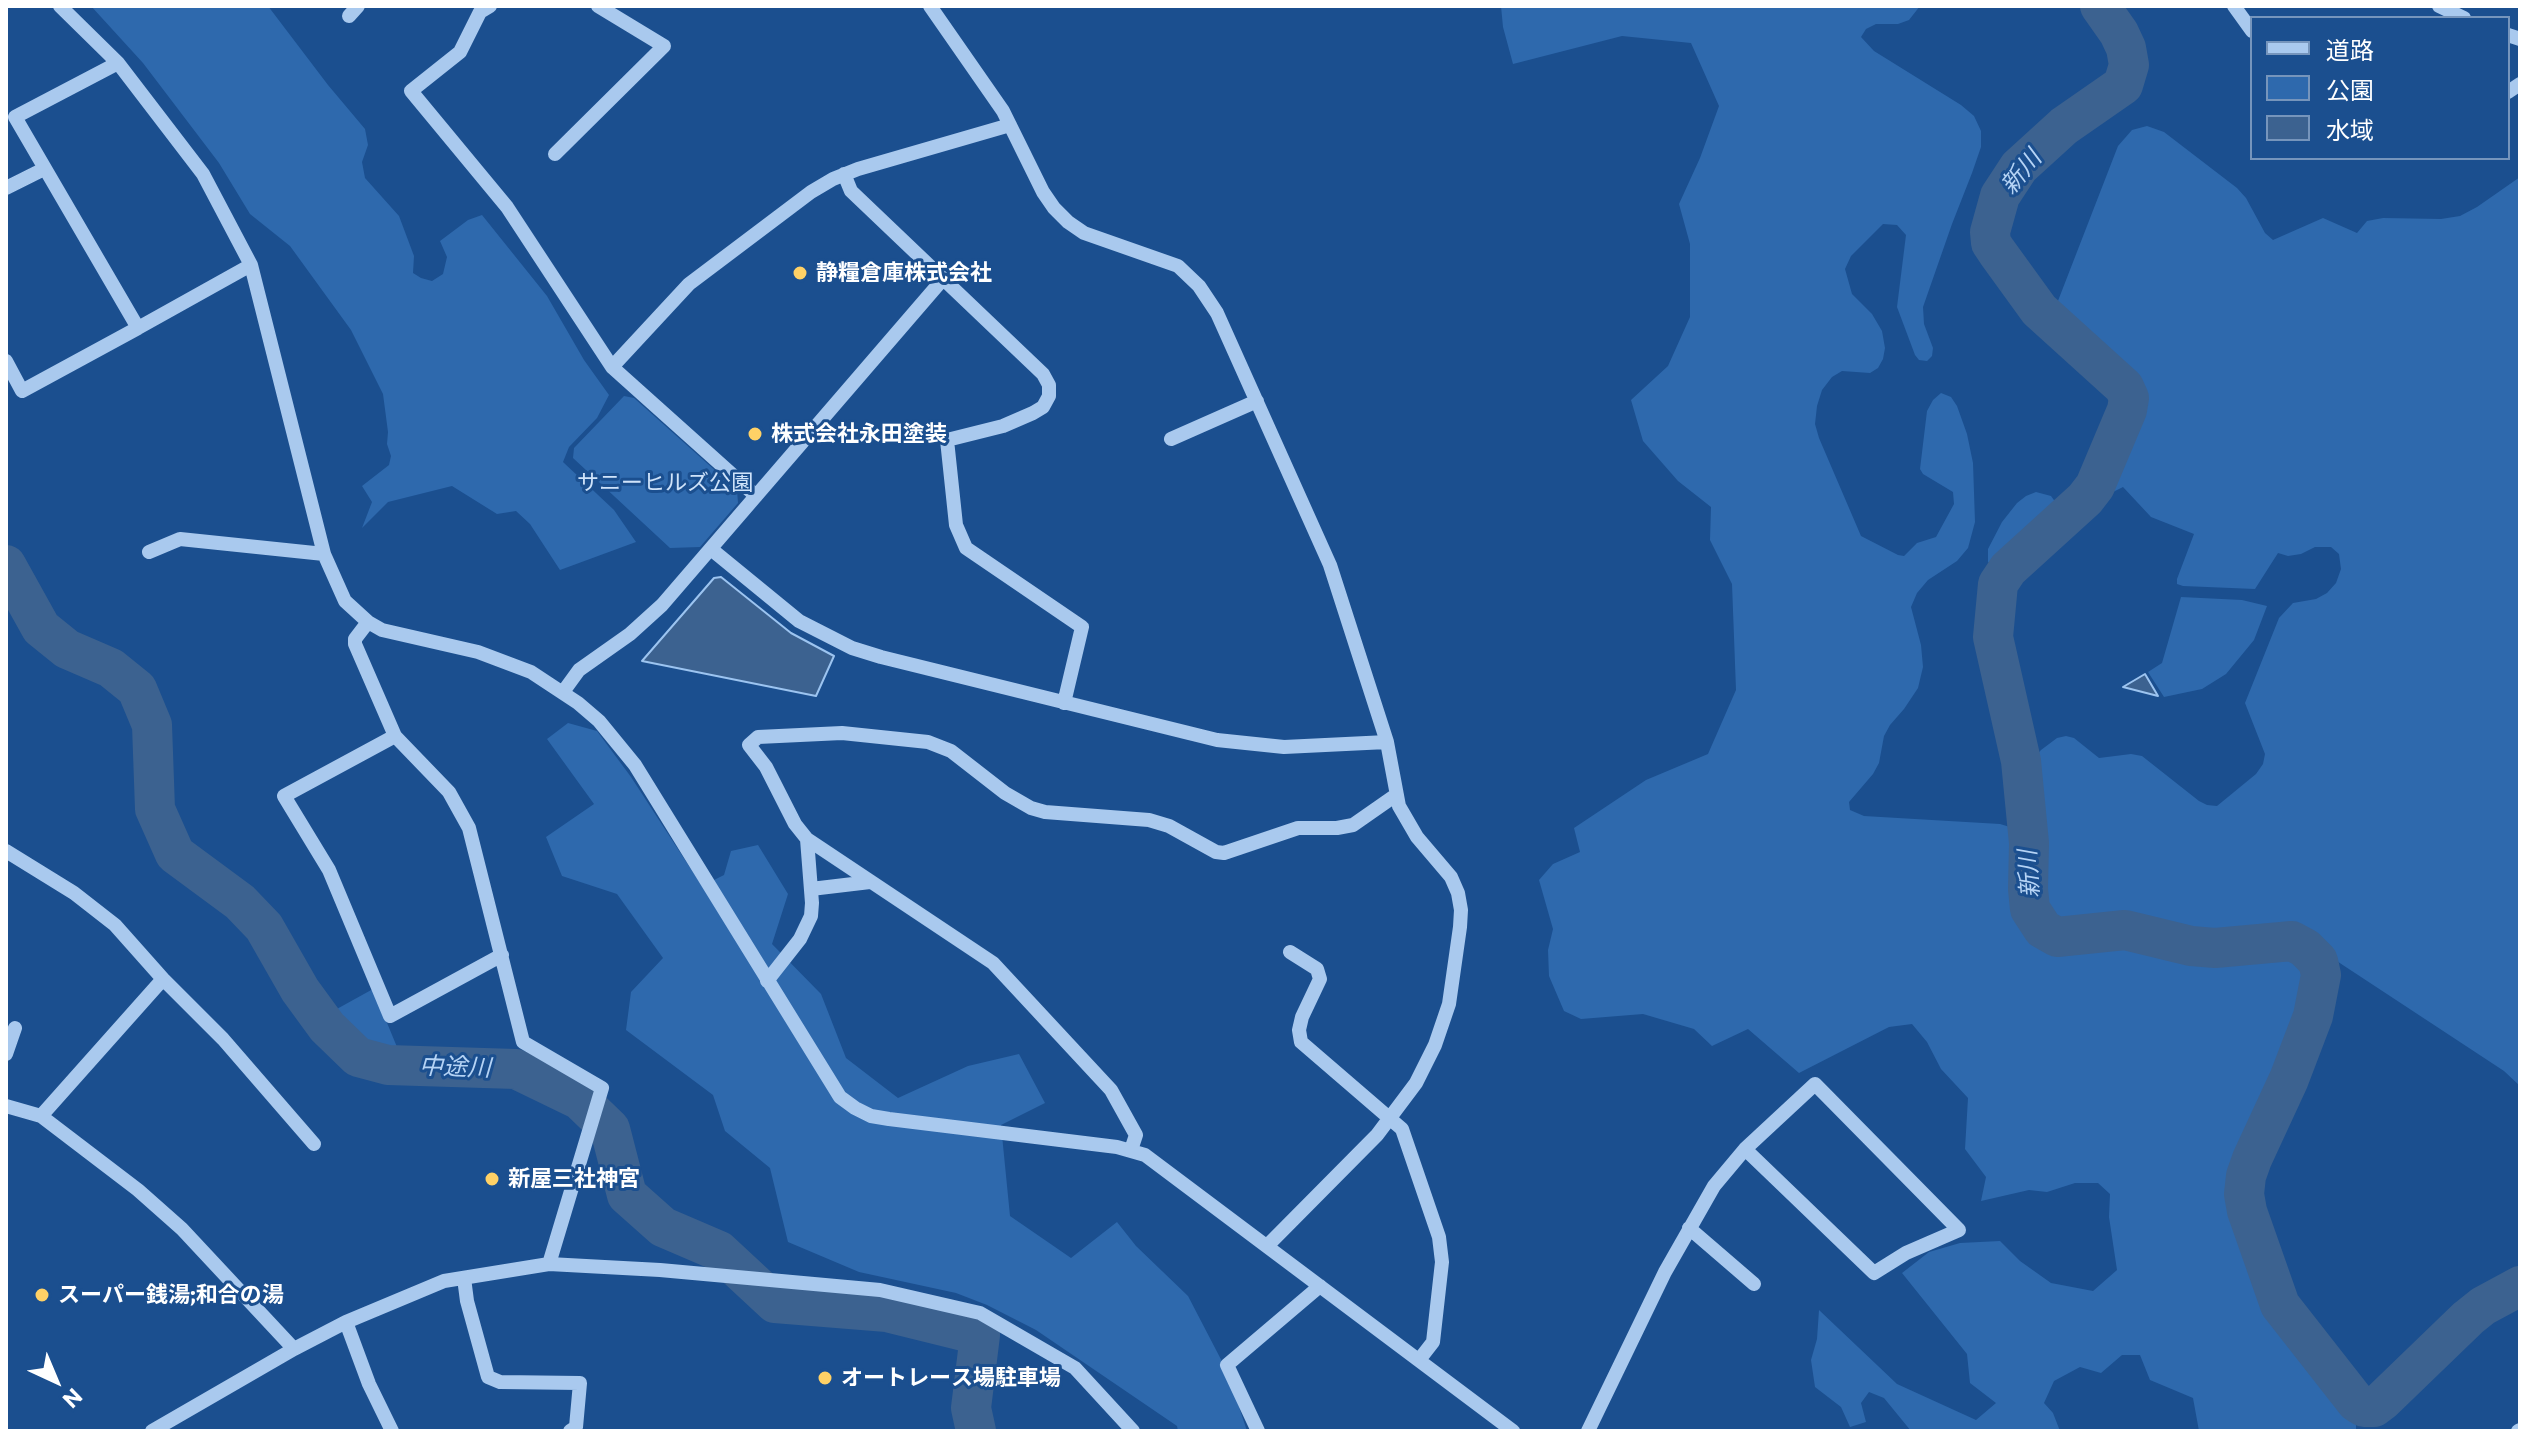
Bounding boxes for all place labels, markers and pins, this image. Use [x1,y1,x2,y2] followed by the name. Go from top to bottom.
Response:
[816,260,992,286] place label: 静糧倉庫株式会社
[791,264,809,282] marker: 静糧倉庫株式会社
[771,421,947,447] place label: 株式会社永田塗装
[746,425,764,443] marker: 株式会社永田塗装
[508,1166,640,1192] place label: 新屋三社神宮
[483,1170,501,1188] marker: 新屋三社神宮
[58,1282,284,1308] place label: スーパー銭湯;和合の湯
[33,1286,51,1304] marker: スーパー銭湯;和合の湯
[841,1365,1061,1391] place label: オートレース場駐車場
[816,1369,834,1387] marker: オートレース場駐車場

